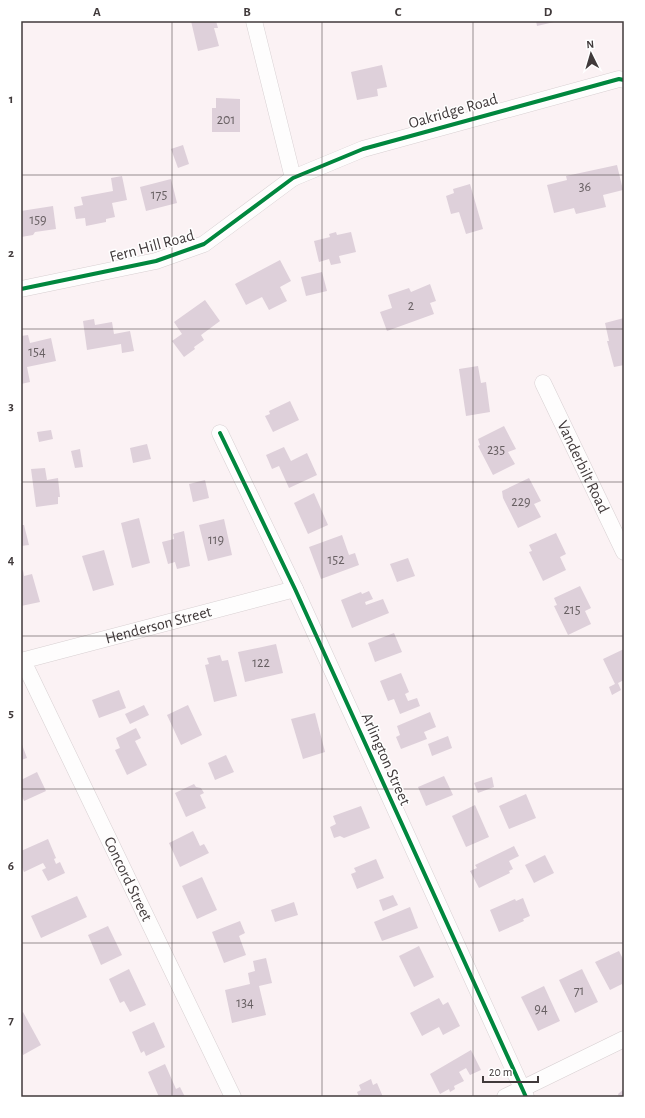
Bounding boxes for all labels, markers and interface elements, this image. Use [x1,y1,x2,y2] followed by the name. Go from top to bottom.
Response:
[93,6,101,19] text: A
[243,6,251,19] text: B
[395,6,402,19] text: C
[544,6,553,19] text: D
[571,34,611,74] north arrow
[586,39,594,50] text: N
[407,91,499,131] street label: Oakridge Road
[9,93,13,106] text: 1
[217,113,235,127] house number: 201
[579,180,591,194] house number: 36
[151,188,167,202] house number: 175
[29,213,47,227] house number: 159
[108,227,196,265] street label: Fern Hill Road
[8,247,14,260] text: 2
[408,299,414,313] house number: 2
[28,345,46,359] house number: 154
[8,400,14,413] text: 3
[554,418,612,516] street label: Vanderbilt Road
[487,443,505,457] house number: 235
[511,495,531,509] house number: 229
[208,533,224,547] house number: 119
[327,553,345,567] house number: 152
[8,554,15,567] text: 4
[103,603,213,647] street label: Henderson Street
[563,603,581,617] house number: 215
[252,656,270,670] house number: 122
[8,707,14,720] text: 5
[359,710,413,808] street label: Arlington Street
[101,834,155,924] street label: Concord Street
[8,860,14,873] text: 6
[574,984,584,998] house number: 71
[236,996,254,1010] house number: 134
[534,1002,548,1016] house number: 94
[8,1014,14,1027] text: 7
[483,1058,538,1084] scale bar
[489,1066,512,1078] text: 20 m

